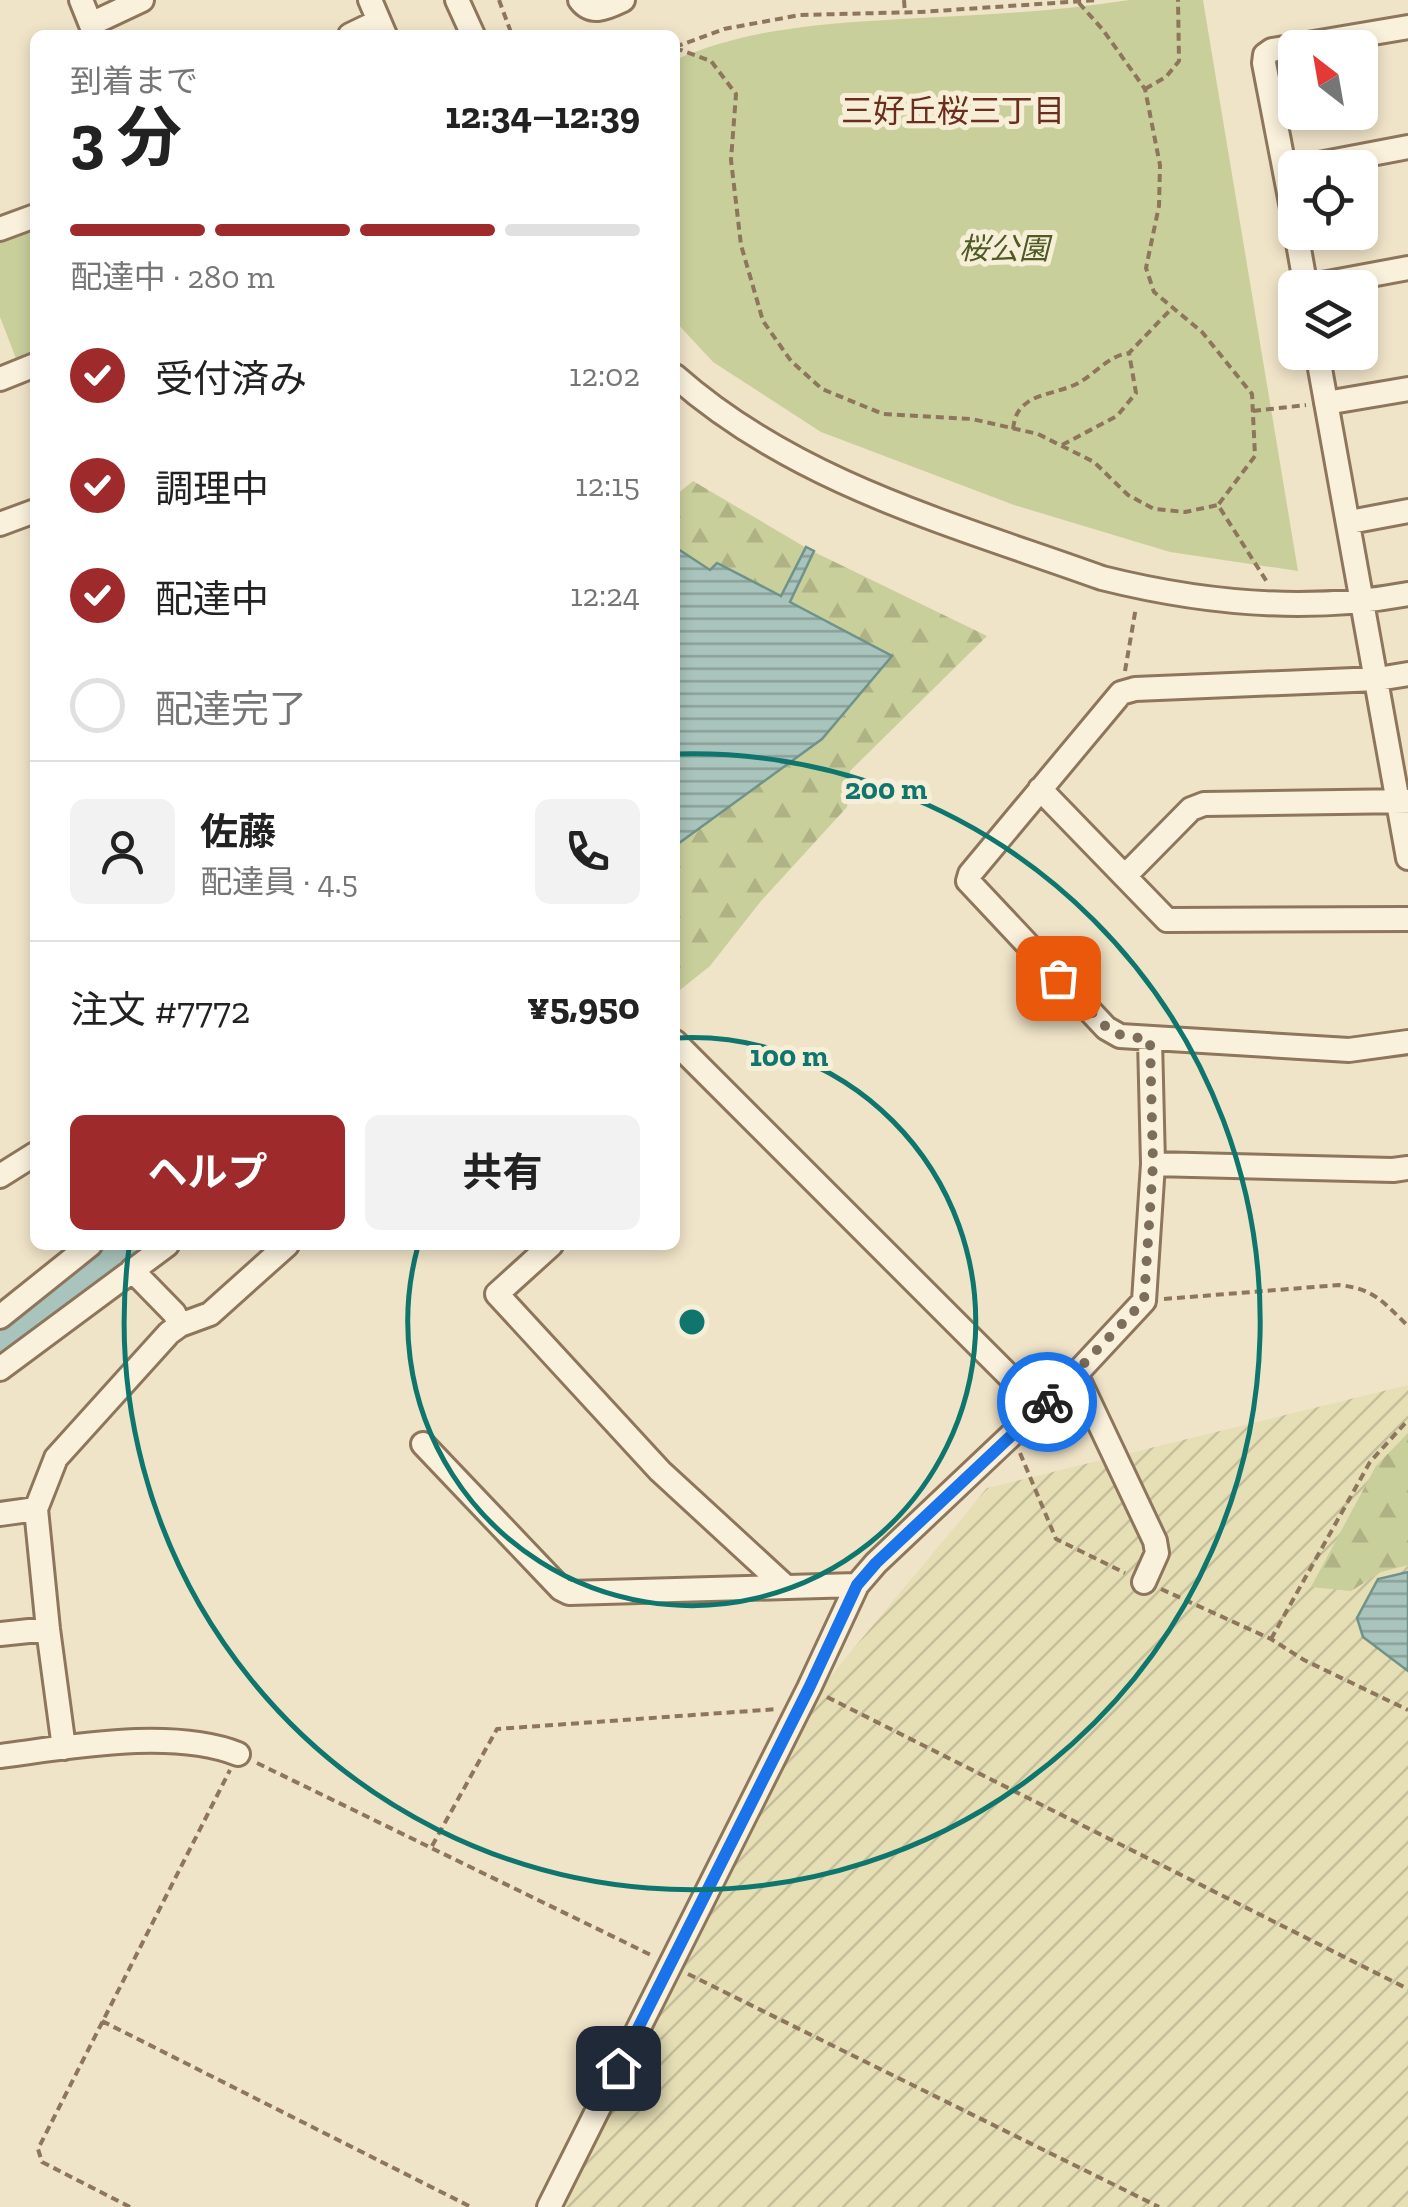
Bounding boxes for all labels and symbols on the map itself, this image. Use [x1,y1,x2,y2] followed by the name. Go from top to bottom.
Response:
[1278,30,1378,130] north arrow
[841,92,1065,130] district label: 三好丘桜三丁目
[959,231,1053,267] park label: 桜公園
[845,771,927,807] text: 200 m
[1016,936,1101,1021] pin
[750,1038,828,1074] text: 100 m
[674,1304,710,1340] centre of rings
[997,1352,1097,1452] courier
[576,2026,661,2111] pin

